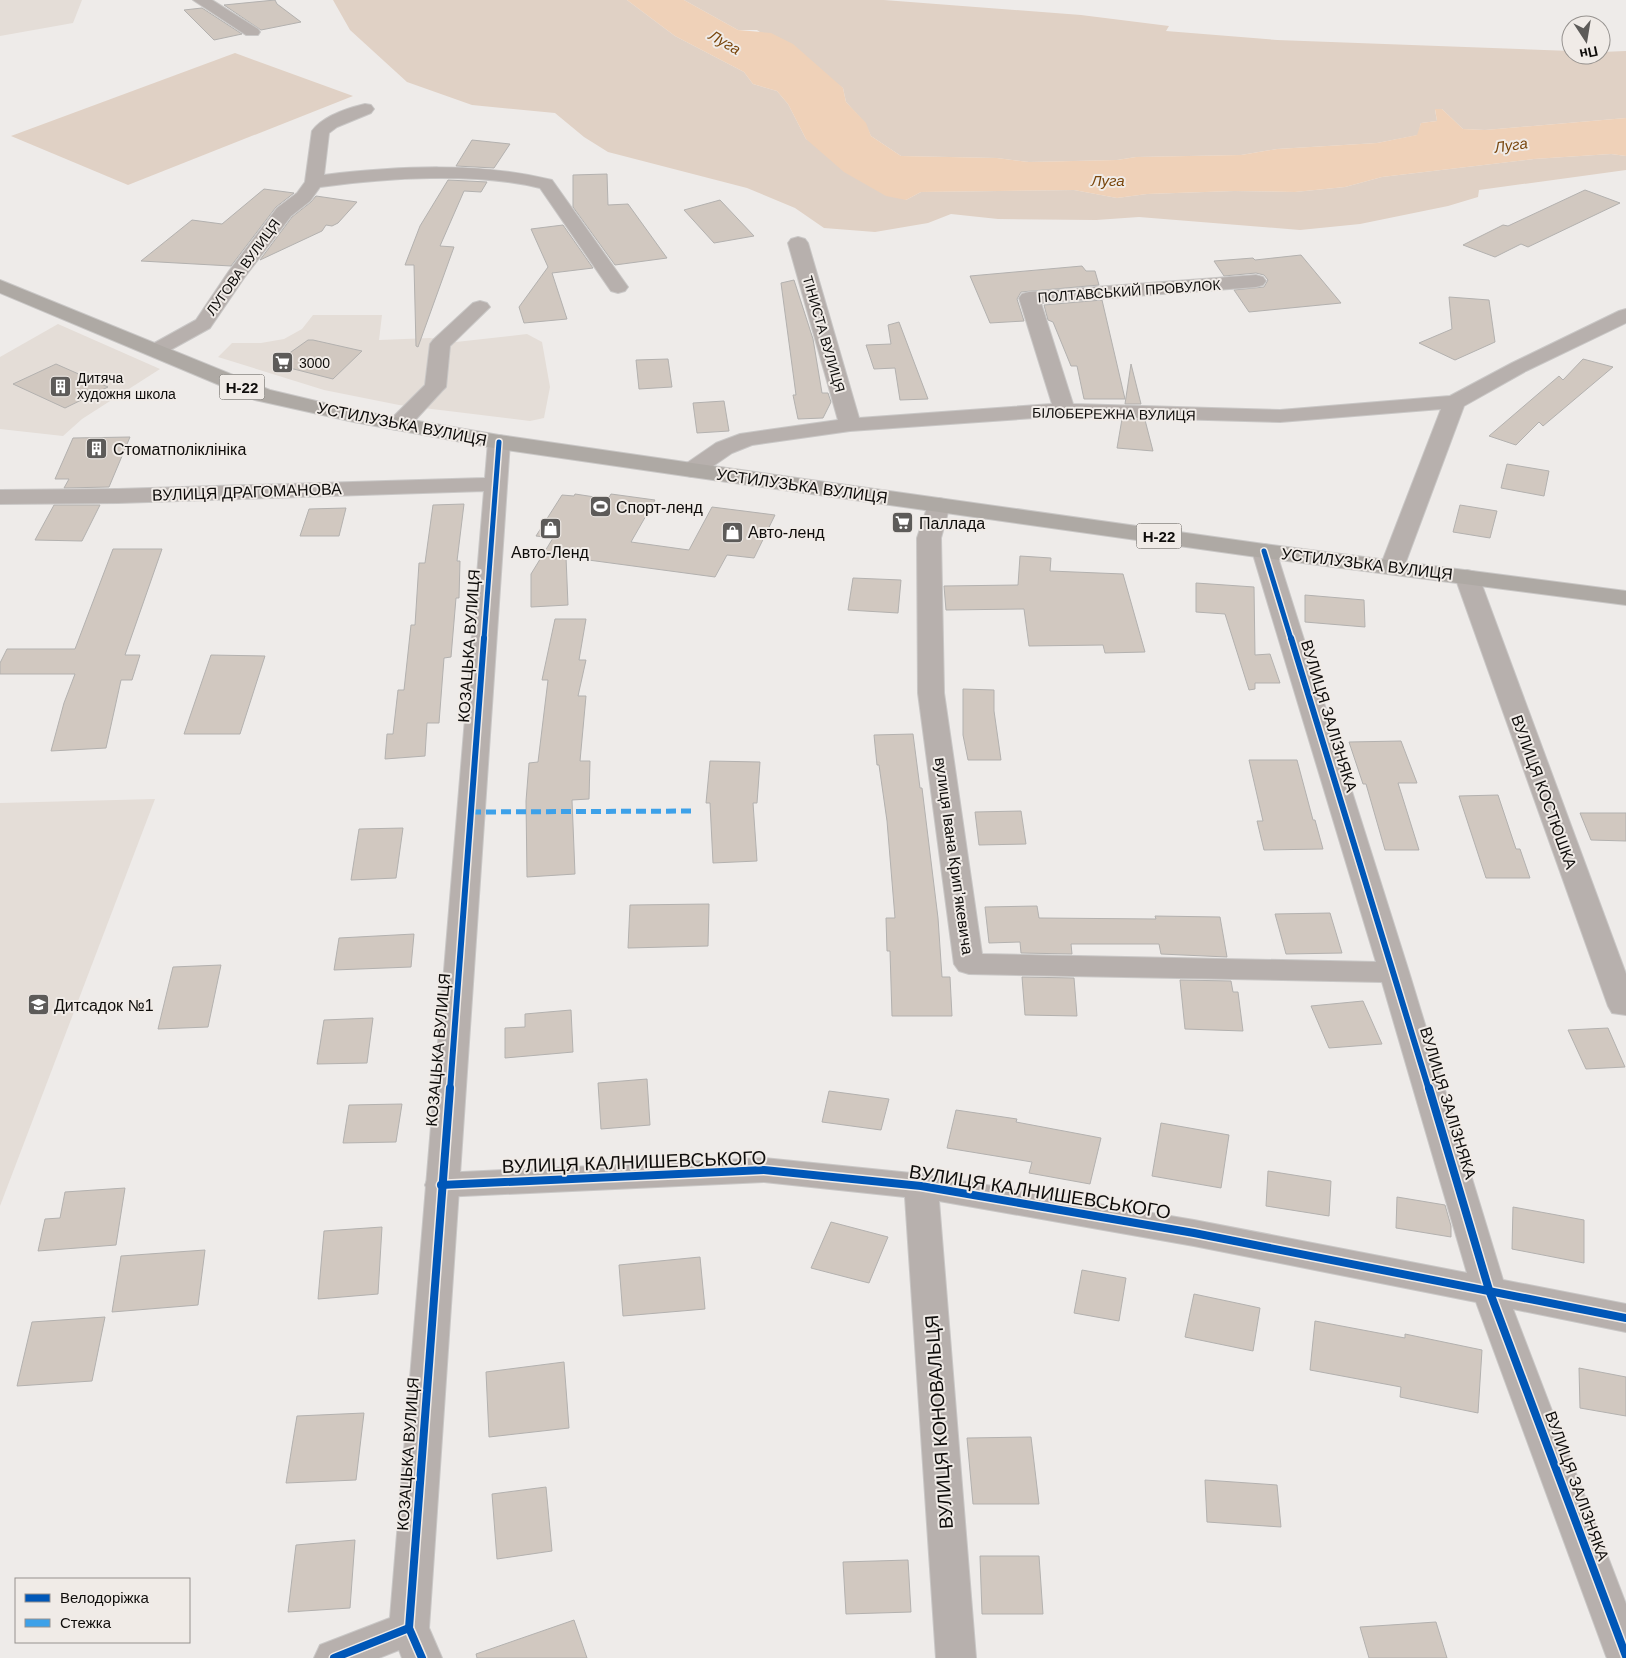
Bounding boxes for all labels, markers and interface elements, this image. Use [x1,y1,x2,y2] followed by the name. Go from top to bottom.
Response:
[1561,15,1611,65] north arrow
[705,26,744,58] water label: Луга
[1578,43,1599,62] text: Пн
[1492,134,1529,156] water label: Луга
[1090,172,1125,189] water label: Луга
[203,216,283,318] street label: ЛУГОВА ВУЛИЦЯ
[800,274,848,394] street label: ТІНИСТА ВУЛИЦЯ
[1037,276,1222,305] street label: ПОЛТАВСЬКИЙ ПРОВУЛОК
[271,351,295,375] supermarket icon: 3000
[299,355,330,371] place label: 3000
[77,370,176,402] place label: Дитяча художня школа
[49,374,73,398] building icon: Дитяча художня школа
[220,374,264,400] road number: Н-22
[316,399,488,449] street label: УСТИЛУЗЬКА ВУЛИЦЯ
[1032,405,1196,423] street label: БІЛОБЕРЕЖНА ВУЛИЦЯ
[85,437,109,461] building icon: Стоматполіклініка
[113,441,246,458] place label: Стоматполіклініка
[715,466,889,506] street label: УСТИЛУЗЬКА ВУЛИЦЯ
[152,480,342,504] street label: ВУЛИЦЯ ДРАГОМАНОВА
[588,495,612,519] sports icon: Спорт-ленд
[616,499,703,516] place label: Спорт-ленд
[891,511,915,535] supermarket icon: Паллада
[919,515,985,532] place label: Паллада
[538,516,562,540] shop icon: Авто-Ленд
[720,520,744,544] shop icon: Авто-ленд
[748,524,825,541] place label: Авто-ленд
[1136,524,1182,548] road number: Н-22
[511,544,590,561] place label: Авто-Ленд
[1280,545,1454,583] street label: УСТИЛУЗЬКА ВУЛИЦЯ
[455,569,483,723] street label: КОЗАЦЬКА ВУЛИЦЯ
[1298,638,1360,794] street label: ВУЛИЦЯ ЗАЛІЗНЯКА
[1508,713,1580,872] street label: ВУЛИЦЯ КОСТЮШКА
[932,756,976,956] street label: вулиця Івана Крипʼякевича
[423,973,453,1127] street label: КОЗАЦЬКА ВУЛИЦЯ
[26,993,50,1017] school or university icon: Дитсадок №1
[54,997,154,1014] place label: Дитсадок №1
[1417,1025,1479,1181] street label: ВУЛИЦЯ ЗАЛІЗНЯКА
[501,1147,767,1177] street label: ВУЛИЦЯ КАЛНИШЕВСЬКОГО
[908,1161,1172,1223] street label: ВУЛИЦЯ КАЛНИШЕВСЬКОГО
[921,1314,957,1530] street label: ВУЛИЦЯ КОНОВАЛЬЦЯ
[394,1377,422,1531] street label: КОЗАЦЬКА ВУЛИЦЯ
[1542,1409,1612,1563] street label: ВУЛИЦЯ ЗАЛІЗНЯКА
[15,1578,190,1643] legend
[60,1589,149,1606] text: Велодоріжка
[60,1614,112,1631] text: Стежка

